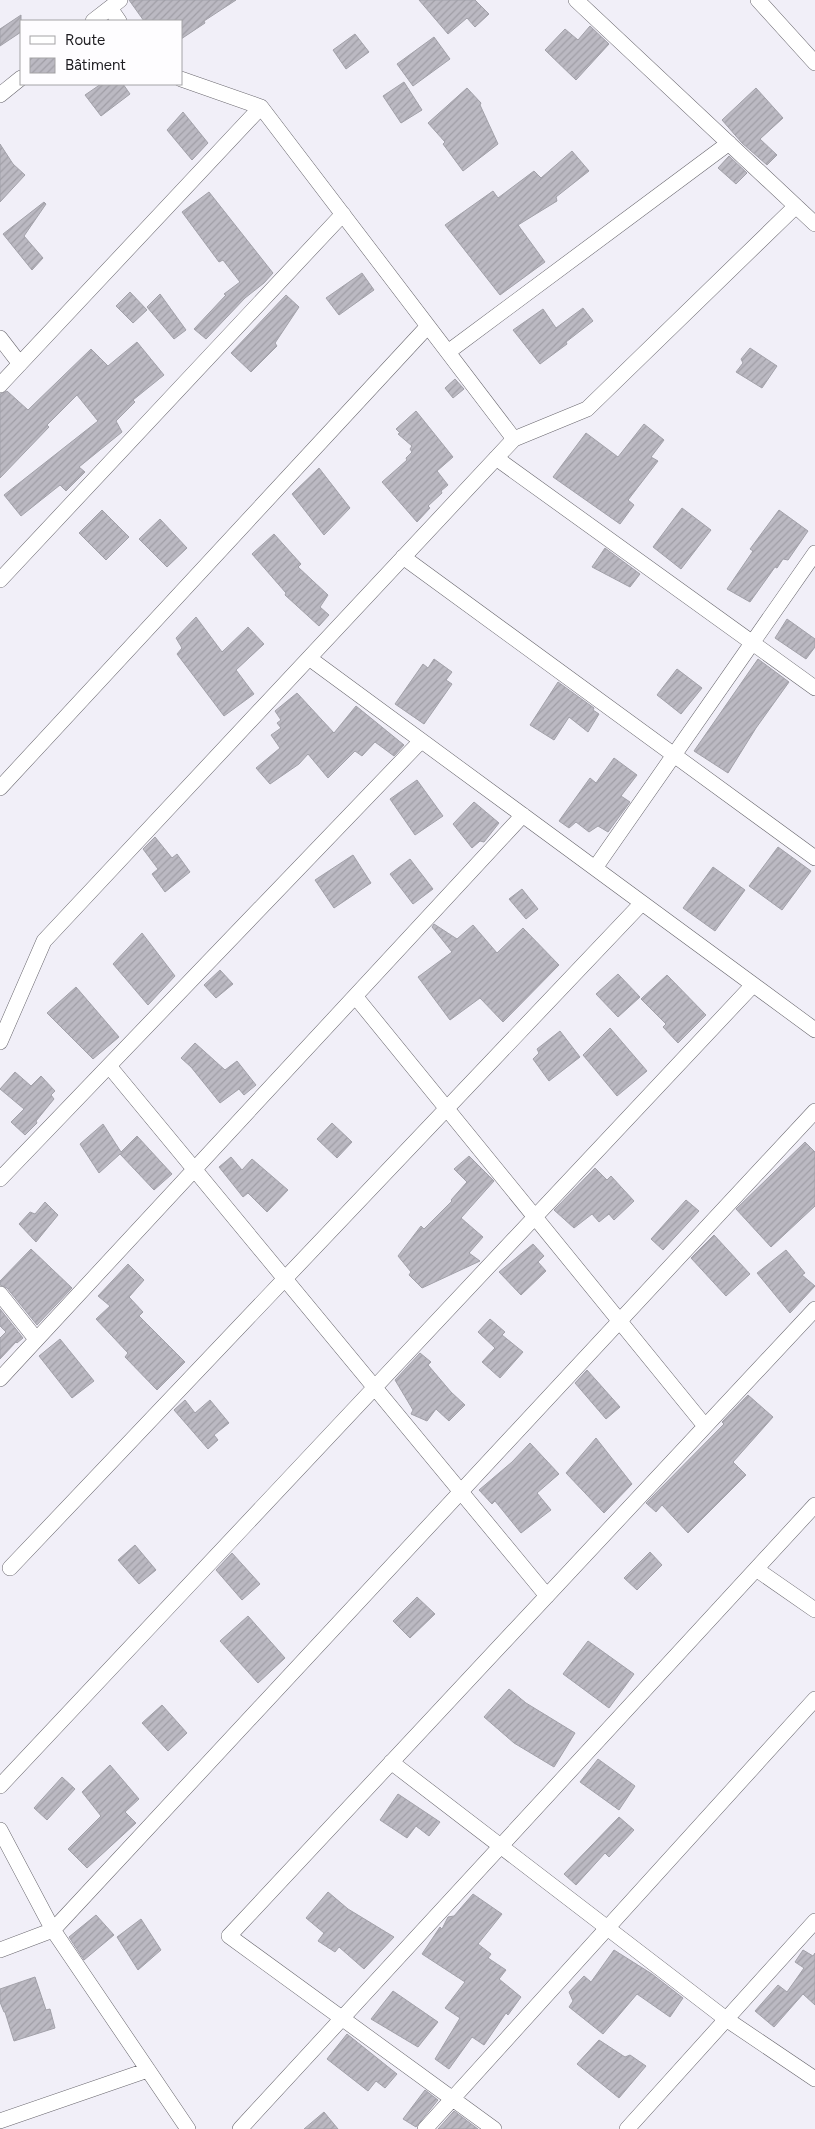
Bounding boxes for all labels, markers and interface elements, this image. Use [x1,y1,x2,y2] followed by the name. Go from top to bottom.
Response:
[20,20,182,85] legend
[65,31,105,49] text: Route
[65,56,126,74] text: Bâtiment

